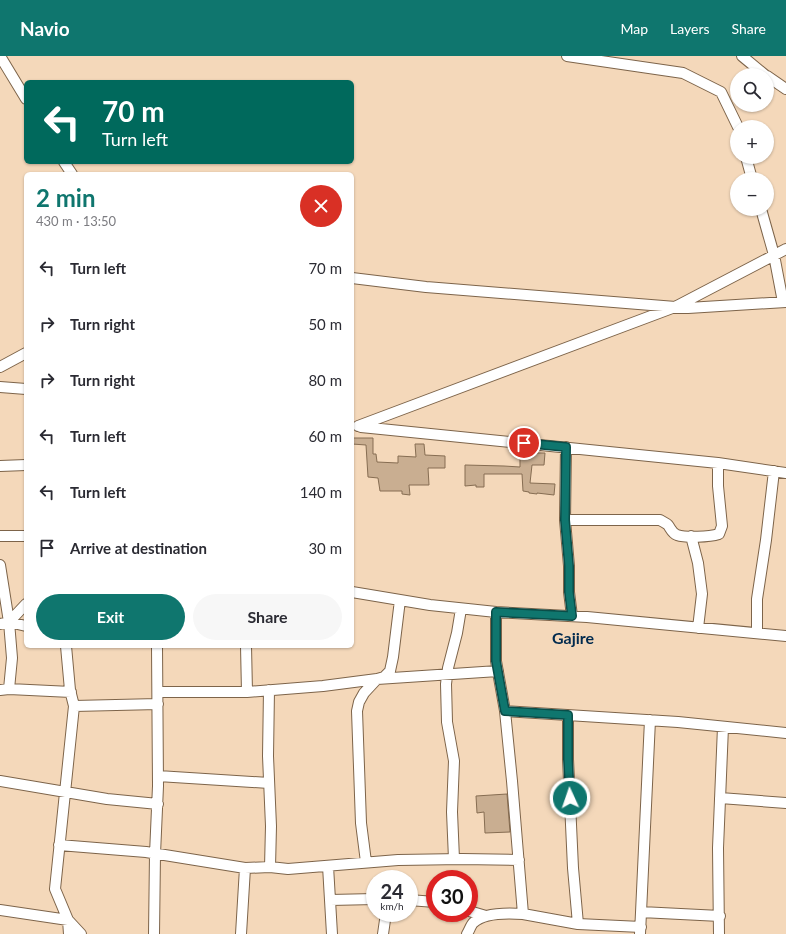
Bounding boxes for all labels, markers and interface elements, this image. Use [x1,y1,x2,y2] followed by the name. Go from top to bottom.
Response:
[20,17,70,40] text: Navio
[620,20,648,37] text: Map
[670,20,710,37] text: Layers
[732,20,766,37] text: Share
[730,68,774,216] map controls
[730,68,774,112] button: search
[102,94,165,128] text: 70 m
[36,96,88,148] icon: left
[730,120,774,164] button: +
[102,128,168,150] text: Turn left
[730,172,774,216] button: −
[36,183,96,212] text: 2 min
[300,185,342,227] button: close
[36,213,116,229] text: 430 m · 13:50
[36,257,58,279] icon: left
[70,259,126,277] text: Turn left
[308,259,342,277] text: 70 m
[36,313,58,335] icon: right
[70,315,135,333] text: Turn right
[308,315,342,333] text: 50 m
[36,369,58,391] icon: right
[70,371,135,389] text: Turn right
[308,371,342,389] text: 80 m
[36,425,58,447] icon: left
[507,426,541,460] pin
[70,427,126,445] text: Turn left
[308,427,342,445] text: 60 m
[513,432,535,454] icon: arrive
[36,481,58,503] icon: left
[70,483,126,501] text: Turn left
[300,483,342,501] text: 140 m
[36,537,58,559] icon: arrive
[70,539,207,557] text: Arrive at destination
[308,539,342,557] text: 30 m
[36,594,185,640] button: Exit
[193,594,342,640] button: Share
[552,628,595,647] district label: Gajire
[549,777,591,819] position arrow
[426,870,478,922] speed limit sign: 30
[380,879,404,903] text: 24
[380,900,404,912] text: km/h

